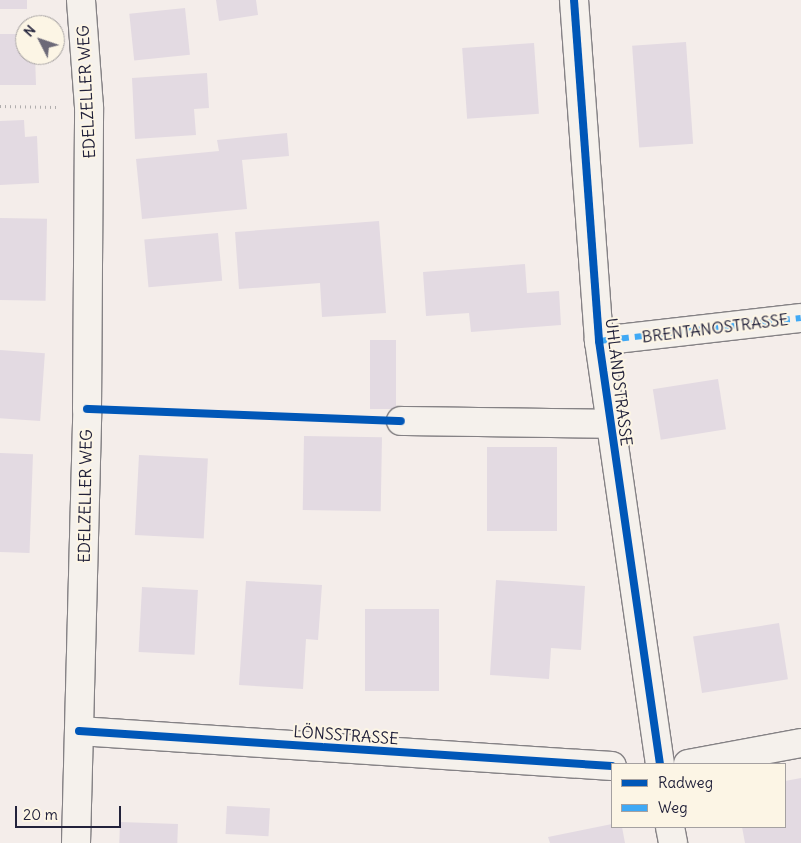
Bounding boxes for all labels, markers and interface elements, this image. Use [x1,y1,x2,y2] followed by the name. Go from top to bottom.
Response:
[15,15,65,65] north arrow
[19,21,39,40] text: N
[73,25,99,159] street label: EDELZELLER WEG
[641,309,789,347] street label: BRENTANOSTRASSE
[602,317,636,447] street label: UHLANDSTRASSE
[74,429,96,563] street label: EDELZELLER WEG
[293,722,399,748] street label: LÖNSSTRASSE
[611,763,786,828] legend
[658,773,713,792] text: Radweg
[18,796,124,828] scale bar
[658,798,688,817] text: Weg
[23,805,58,824] text: 20 m

